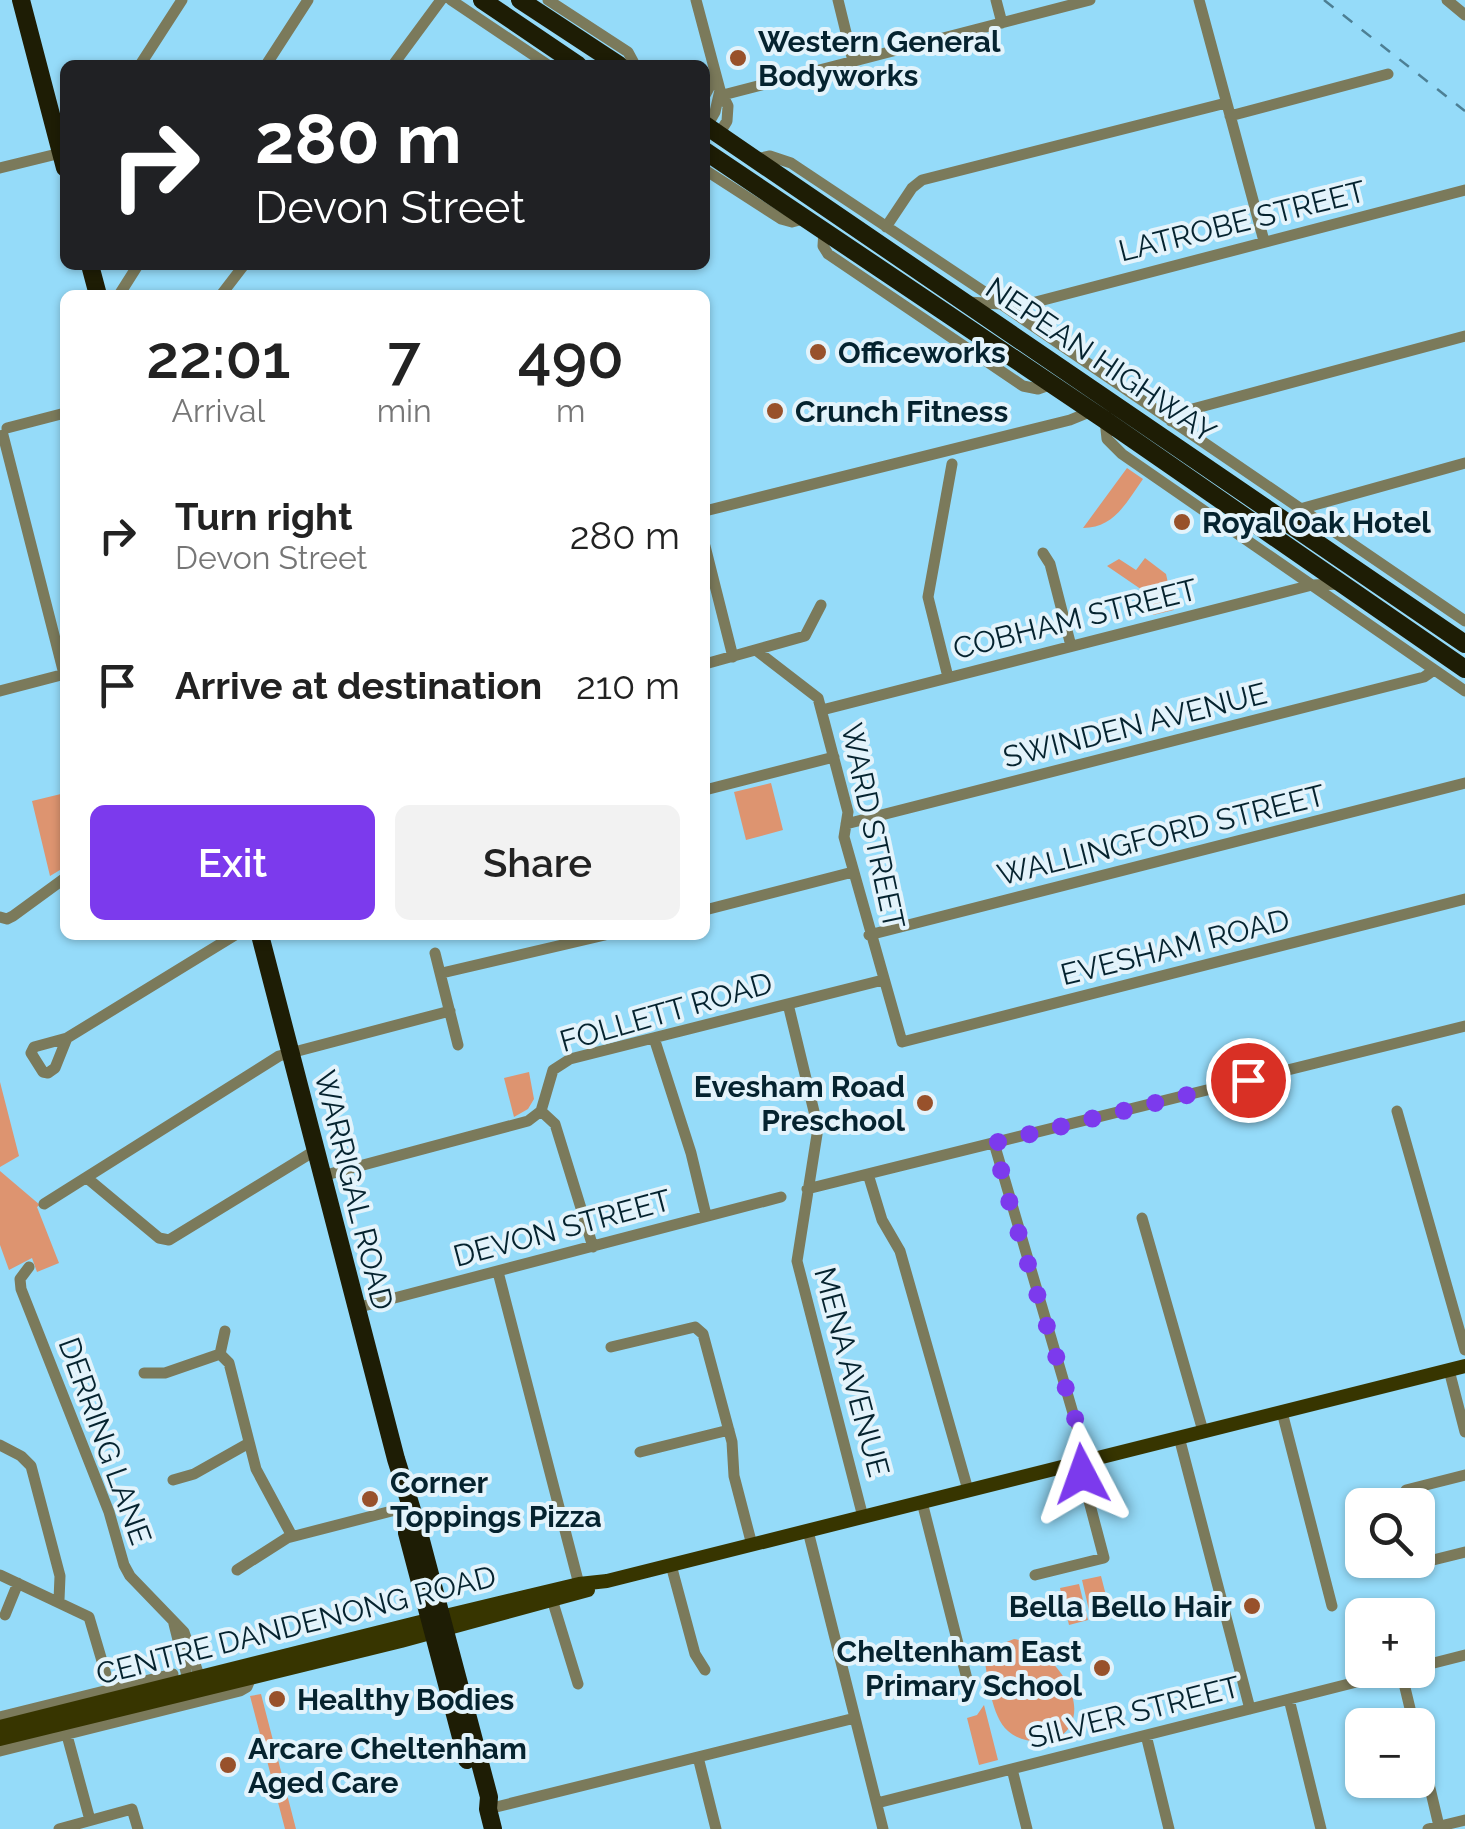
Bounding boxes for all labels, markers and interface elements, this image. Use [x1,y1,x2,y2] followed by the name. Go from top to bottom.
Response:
[758,24,1001,93] place label: Western General Bodyworks
[727,47,749,69] marker: Western General Bodyworks
[255,97,462,179] text: 280 m
[90,100,220,230] icon: right
[1115,173,1369,269] street label: LATROBE STREET
[255,181,525,234] text: Devon Street
[979,270,1223,450] street label: NEPEAN HIGHWAY
[146,322,291,392] text: 22:01
[388,322,421,392] text: 7
[518,322,624,392] text: 490
[838,335,1006,370] place label: Officeworks
[807,341,829,363] marker: Officeworks
[171,392,265,429] text: Arrival
[377,392,432,429] text: min
[556,392,586,429] text: m
[795,394,1008,429] place label: Crunch Fitness
[764,400,786,422] marker: Crunch Fitness
[175,494,352,539] text: Turn right
[1202,505,1431,540] place label: Royal Oak Hotel
[90,508,145,563] icon: right
[1171,511,1193,533] marker: Royal Oak Hotel
[570,513,680,558] text: 280 m
[175,539,367,576] text: Devon Street
[949,572,1201,666] street label: COBHAM STREET
[90,658,145,713] icon: arrive
[175,663,542,708] text: Arrive at destination
[576,663,680,708] text: 210 m
[1000,675,1270,775] street label: SWINDEN AVENUE
[834,720,912,932] street label: WARD STREET
[994,777,1328,893] street label: WALLINGFORD STREET
[90,805,375,920] button: Exit
[395,805,680,920] button: Share
[1057,902,1293,992] street label: EVESHAM ROAD
[556,965,776,1059] street label: FOLLETT ROAD
[1206,1038,1291,1123] pin
[1221,1053,1276,1108] icon: arrive
[307,1067,401,1313] street label: WARRIGAL ROAD
[694,1069,905,1138] place label: Evesham Road Preschool
[914,1092,936,1114] marker: Evesham Road Preschool
[450,1182,674,1274] street label: DEVON STREET
[807,1264,897,1480] street label: MENA AVENUE
[51,1333,159,1549] street label: DERRING LANE
[1030,1422,1134,1526] position arrow
[390,1465,602,1534] place label: Corner Toppings Pizza
[359,1488,381,1510] marker: Corner Toppings Pizza
[1345,1488,1435,1798] map controls
[1345,1488,1435,1578] button: search
[92,1558,500,1692] street label: CENTRE DANDENONG ROAD
[1009,1589,1232,1624] place label: Bella Bello Hair
[1241,1595,1263,1617] marker: Bella Bello Hair
[1345,1598,1435,1688] button: +
[837,1634,1082,1703] place label: Cheltenham East Primary School
[1091,1657,1113,1679] marker: Cheltenham East Primary School
[1025,1669,1243,1755] street label: SILVER STREET
[297,1682,514,1717] place label: Healthy Bodies
[266,1688,288,1710] marker: Healthy Bodies
[1345,1708,1435,1798] button: −
[248,1731,527,1800] place label: Arcare Cheltenham Aged Care
[217,1754,239,1776] marker: Arcare Cheltenham Aged Care

